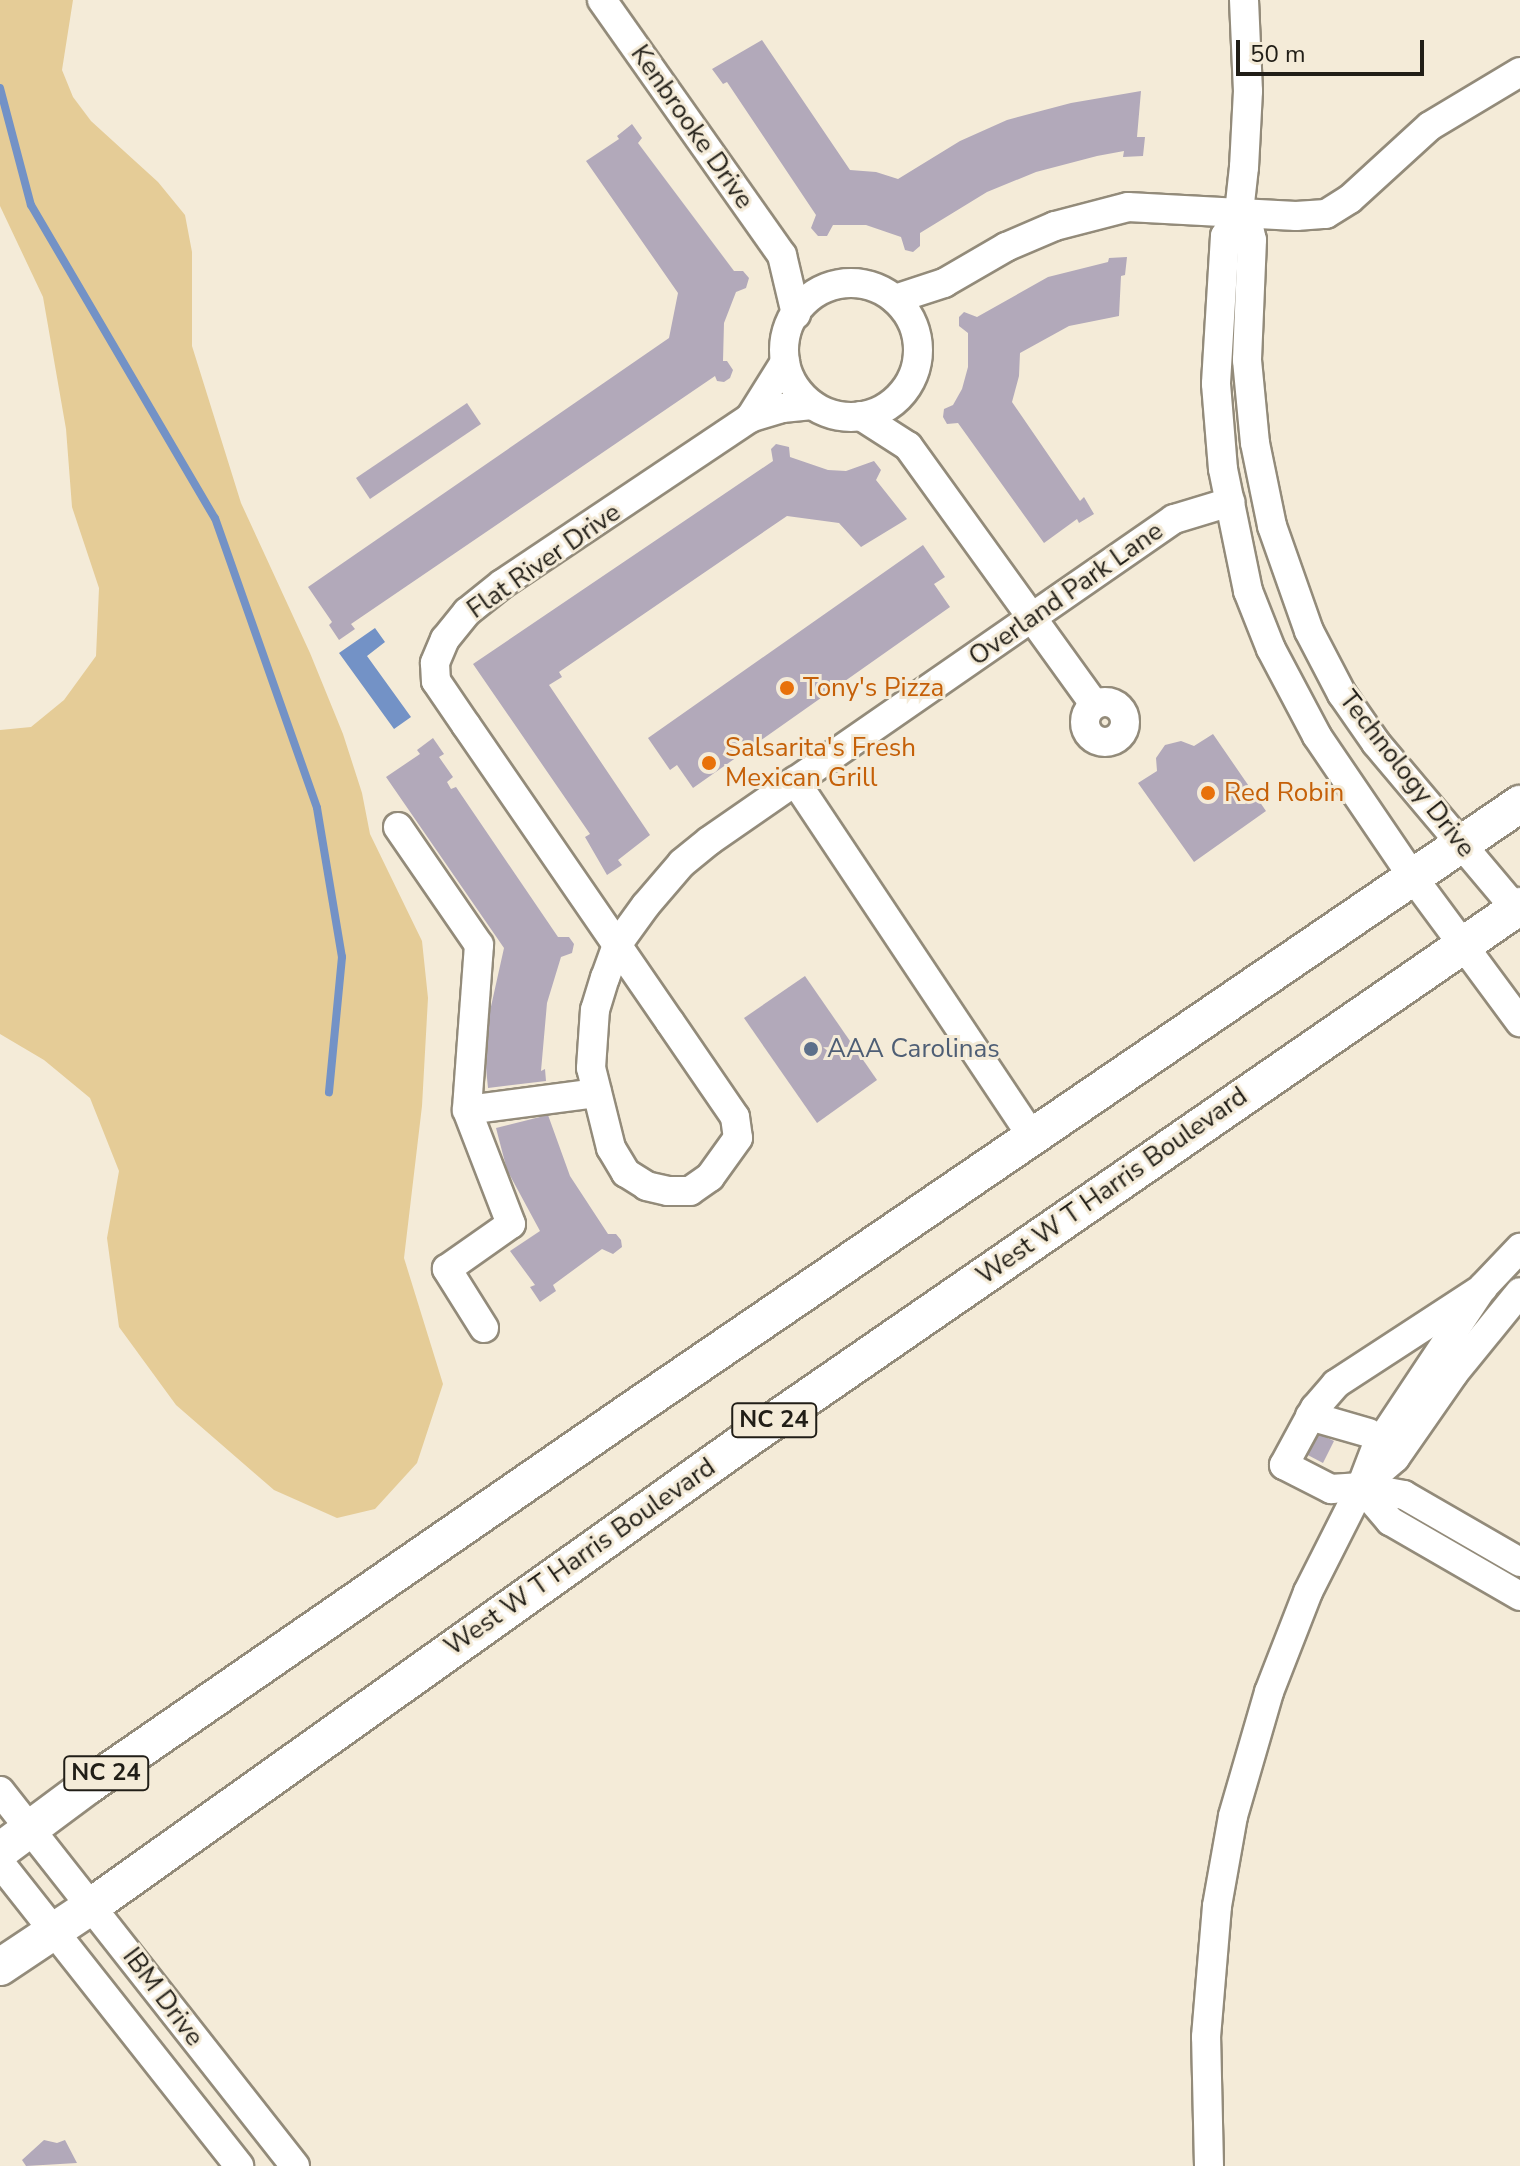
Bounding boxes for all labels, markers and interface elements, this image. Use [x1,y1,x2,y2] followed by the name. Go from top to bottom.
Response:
[1240,24,1428,74] scale bar
[1250,38,1306,70] text: 50 m
[624,39,760,215] street label: Kenbrooke Drive
[461,497,627,625] street label: Flat River Drive
[963,515,1169,673] street label: Overland Park Lane
[803,672,944,704] place label: Tony's Pizza
[778,679,796,697] marker: Tony's Pizza
[1332,685,1482,863] street label: Technology Drive
[725,732,916,794] place label: Salsarita's Fresh Mexican Grill
[700,754,718,772] marker: Salsarita's Fresh Mexican Grill
[1224,777,1344,809] place label: Red Robin
[1199,784,1217,802] marker: Red Robin
[827,1033,1000,1065] place label: AAA Carolinas
[802,1040,820,1058] marker: AAA Carolinas
[971,1081,1253,1291] street label: West W T Harris Boulevard
[730,1400,818,1440] road number: NC 24
[439,1452,721,1662] street label: West W T Harris Boulevard
[62,1753,150,1793] road number: NC 24
[116,1942,210,2052] street label: IBM Drive

